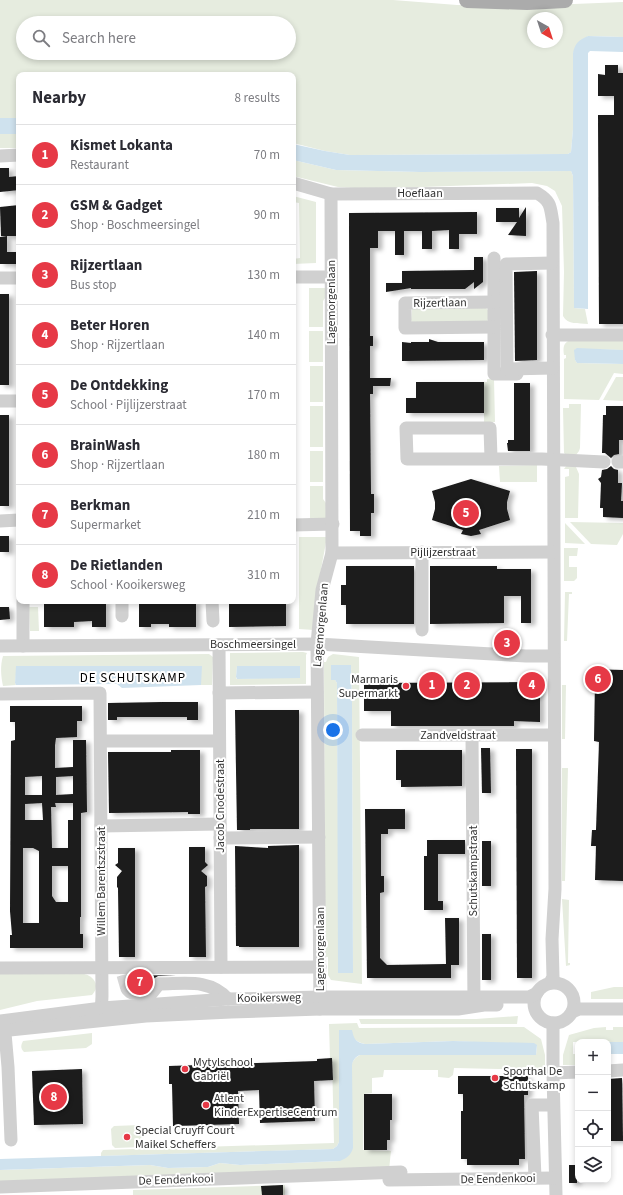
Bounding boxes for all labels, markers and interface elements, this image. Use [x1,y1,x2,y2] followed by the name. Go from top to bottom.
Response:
[527,12,563,48] north arrow
[16,16,296,60] search box
[30,27,52,49] icon: search
[62,28,136,49] text: Search here
[32,86,86,110] text: Nearby
[235,89,280,107] text: 8 results
[70,135,173,156] text: Kismet Lokanta
[42,146,48,164] text: 1
[254,146,280,164] text: 70 m
[70,156,129,174] text: Restaurant
[397,185,443,202] street label: Hoeflaan
[70,195,163,216] text: GSM & Gadget
[42,206,48,224] text: 2
[254,206,280,224] text: 90 m
[70,216,200,234] text: Shop · Boschmeersingel
[70,255,142,276] text: Rijzertlaan
[323,260,340,344] street label: Lagemorgenlaan
[42,266,48,284] text: 3
[247,266,280,284] text: 130 m
[70,276,116,294] text: Bus stop
[413,294,467,312] street label: Rijzertlaan
[70,315,150,336] text: Beter Horen
[42,326,48,344] text: 4
[247,326,280,344] text: 140 m
[70,336,165,354] text: Shop · Rijzertlaan
[70,375,168,396] text: De Ontdekking
[42,386,48,404] text: 5
[247,386,280,404] text: 170 m
[70,396,187,414] text: School · Pijlijzerstraat
[70,435,140,456] text: BrainWash
[42,446,48,464] text: 6
[247,446,280,464] text: 180 m
[70,456,165,474] text: Shop · Rijzertlaan
[70,495,130,516] text: Berkman
[453,498,479,528] pin: 5
[42,506,48,524] text: 7
[247,506,280,524] text: 210 m
[70,516,141,534] text: Supermarket
[410,544,476,561] street label: Pijlijzerstraat
[70,555,163,576] text: De Rietlanden
[42,566,48,584] text: 8
[247,566,280,584] text: 310 m
[70,576,185,594] text: School · Kooikersweg
[309,582,333,668] street label: Lagemorgenlaan
[494,628,520,658] pin: 3
[210,636,296,653] street label: Boschmeersingel
[585,664,611,694] pin: 6
[80,669,186,687] district label: DE SCHUTSKAMP
[419,670,445,700] pin: 1
[454,670,480,700] pin: 2
[519,670,545,700] pin: 4
[338,671,398,702] place label: Marmaris Supermarkt
[401,681,411,691] marker: Marmaris Supermarkt
[323,720,343,740] your location
[420,727,496,744] street label: Zandveldstraat
[212,759,229,853] street label: Jacob Cnodestraat
[465,825,482,917] street label: Schutskampstraat
[93,826,110,936] street label: Willem Barentszstraat
[312,907,329,991] street label: Lagemorgenlaan
[127,967,153,997] pin: 7
[237,989,301,1007] street label: Kooikersweg
[575,1039,611,1183] map controls
[575,1039,611,1075] button: +
[193,1054,253,1085] place label: Mytylschool Gabriël
[503,1063,566,1094] place label: Sporthal De Schutskamp
[180,1064,190,1074] marker: Mytylschool Gabriël
[490,1073,500,1083] marker: Sporthal De Schutskamp
[575,1075,611,1111] button: −
[41,1082,67,1112] pin: 8
[214,1090,337,1121] place label: Atlent KinderExpertiseCentrum
[201,1100,211,1110] marker: Atlent KinderExpertiseCentrum
[575,1111,611,1147] button: locate
[135,1122,235,1153] place label: Special Cruyff Court Maikel Scheffers
[122,1132,132,1142] marker: Special Cruyff Court Maikel Scheffers
[575,1147,611,1183] button: layers
[138,1170,214,1190] street label: De Eendenkooi
[460,1170,536,1188] street label: De Eendenkooi

